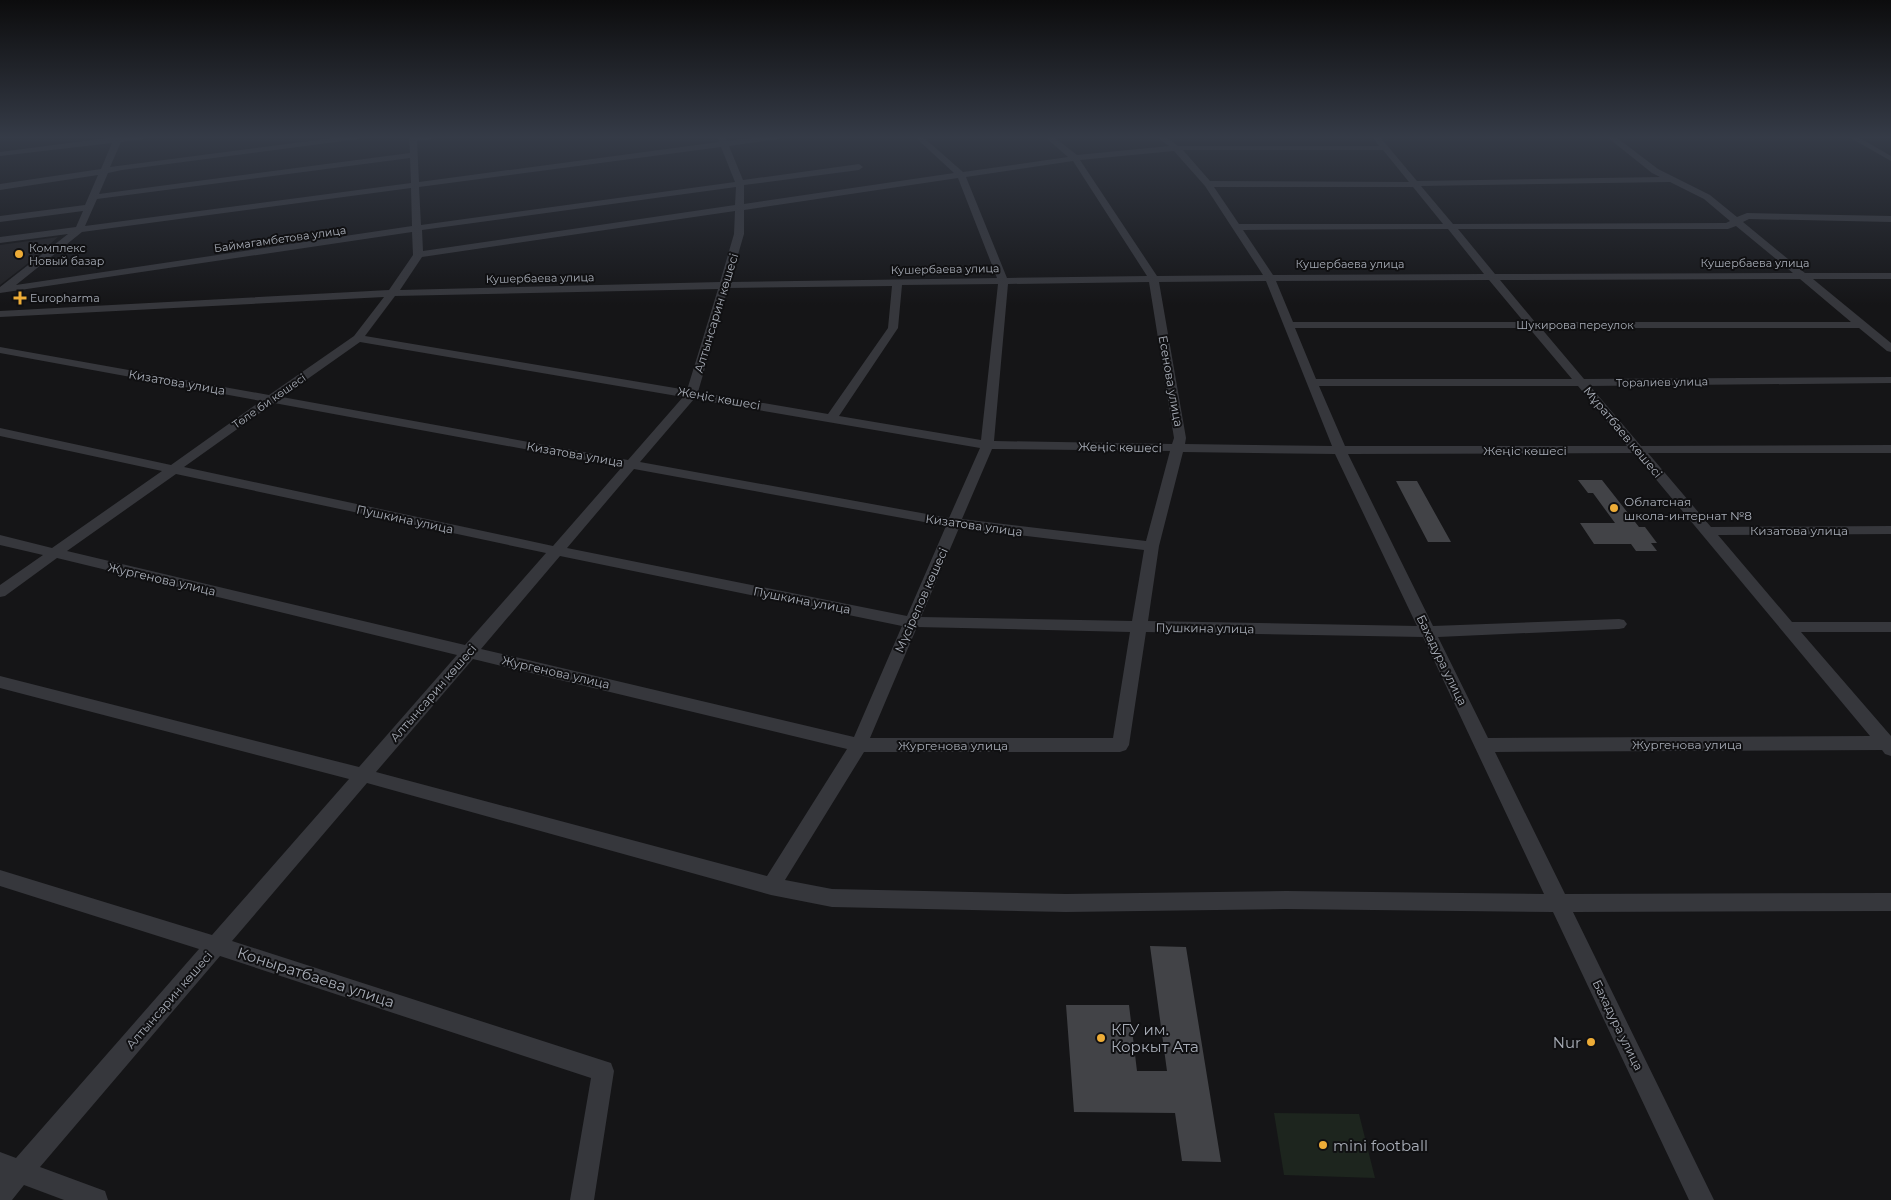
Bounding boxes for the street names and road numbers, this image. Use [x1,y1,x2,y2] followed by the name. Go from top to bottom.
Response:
[213,223,347,255] street label: Баймагамбетова улица
[691,251,741,375] street label: Алтынсарин көшесі
[1701,256,1809,270] street label: Кушербаева улица
[1296,257,1404,271] street label: Кушербаева улица
[890,261,1000,277] street label: Кушербаева улица
[485,270,595,286] street label: Кушербаева улица
[1516,318,1634,332] street label: Шукирова переулок
[1156,334,1186,428] street label: Есенова улица
[127,366,227,398] street label: Кизатова улица
[230,370,308,432] street label: Төле би көшесі
[1616,374,1708,390] street label: Торалиев улица
[676,383,762,413] street label: Жеңіс көшесі
[1580,383,1666,481] street label: Мұратбаев көшесі
[525,438,625,470] street label: Кизатова улица
[1078,439,1162,455] street label: Жеңіс көшесі
[1483,443,1567,458] street label: Жеңіс көшесі
[355,501,455,537] street label: Пушкина улица
[924,511,1024,539] street label: Кизатова улица
[1750,523,1848,538] street label: Кизатова улица
[891,545,951,655] street label: Мүсірепов көшесі
[107,559,217,599] street label: Жургенова улица
[752,583,852,617] street label: Пушкина улица
[1414,612,1470,708] street label: Бахадура улица
[1156,620,1254,636] street label: Пушкина улица
[387,641,479,745] street label: Алтынсарин көшесі
[501,652,611,692] street label: Жургенова улица
[1632,737,1742,752] street label: Жургенова улица
[898,738,1008,753] street label: Жургенова улица
[235,943,397,1011] street label: Коныратбаева улица
[123,948,215,1052] street label: Алтынсарин көшесі
[1590,977,1646,1073] street label: Бахадура улица

